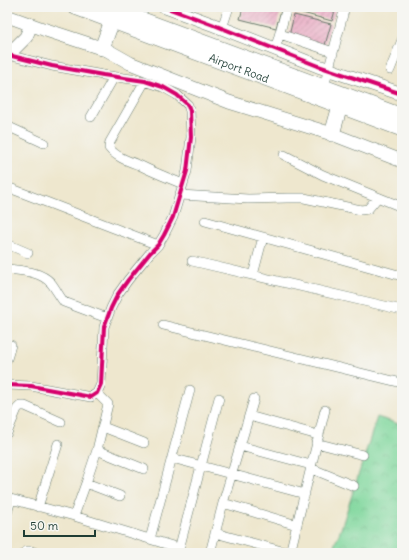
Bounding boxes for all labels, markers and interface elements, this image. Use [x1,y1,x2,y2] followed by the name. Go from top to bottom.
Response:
[207,51,271,86] street label: Airport Road
[24,512,95,538] scale bar
[30,518,59,533] text: 50 m

